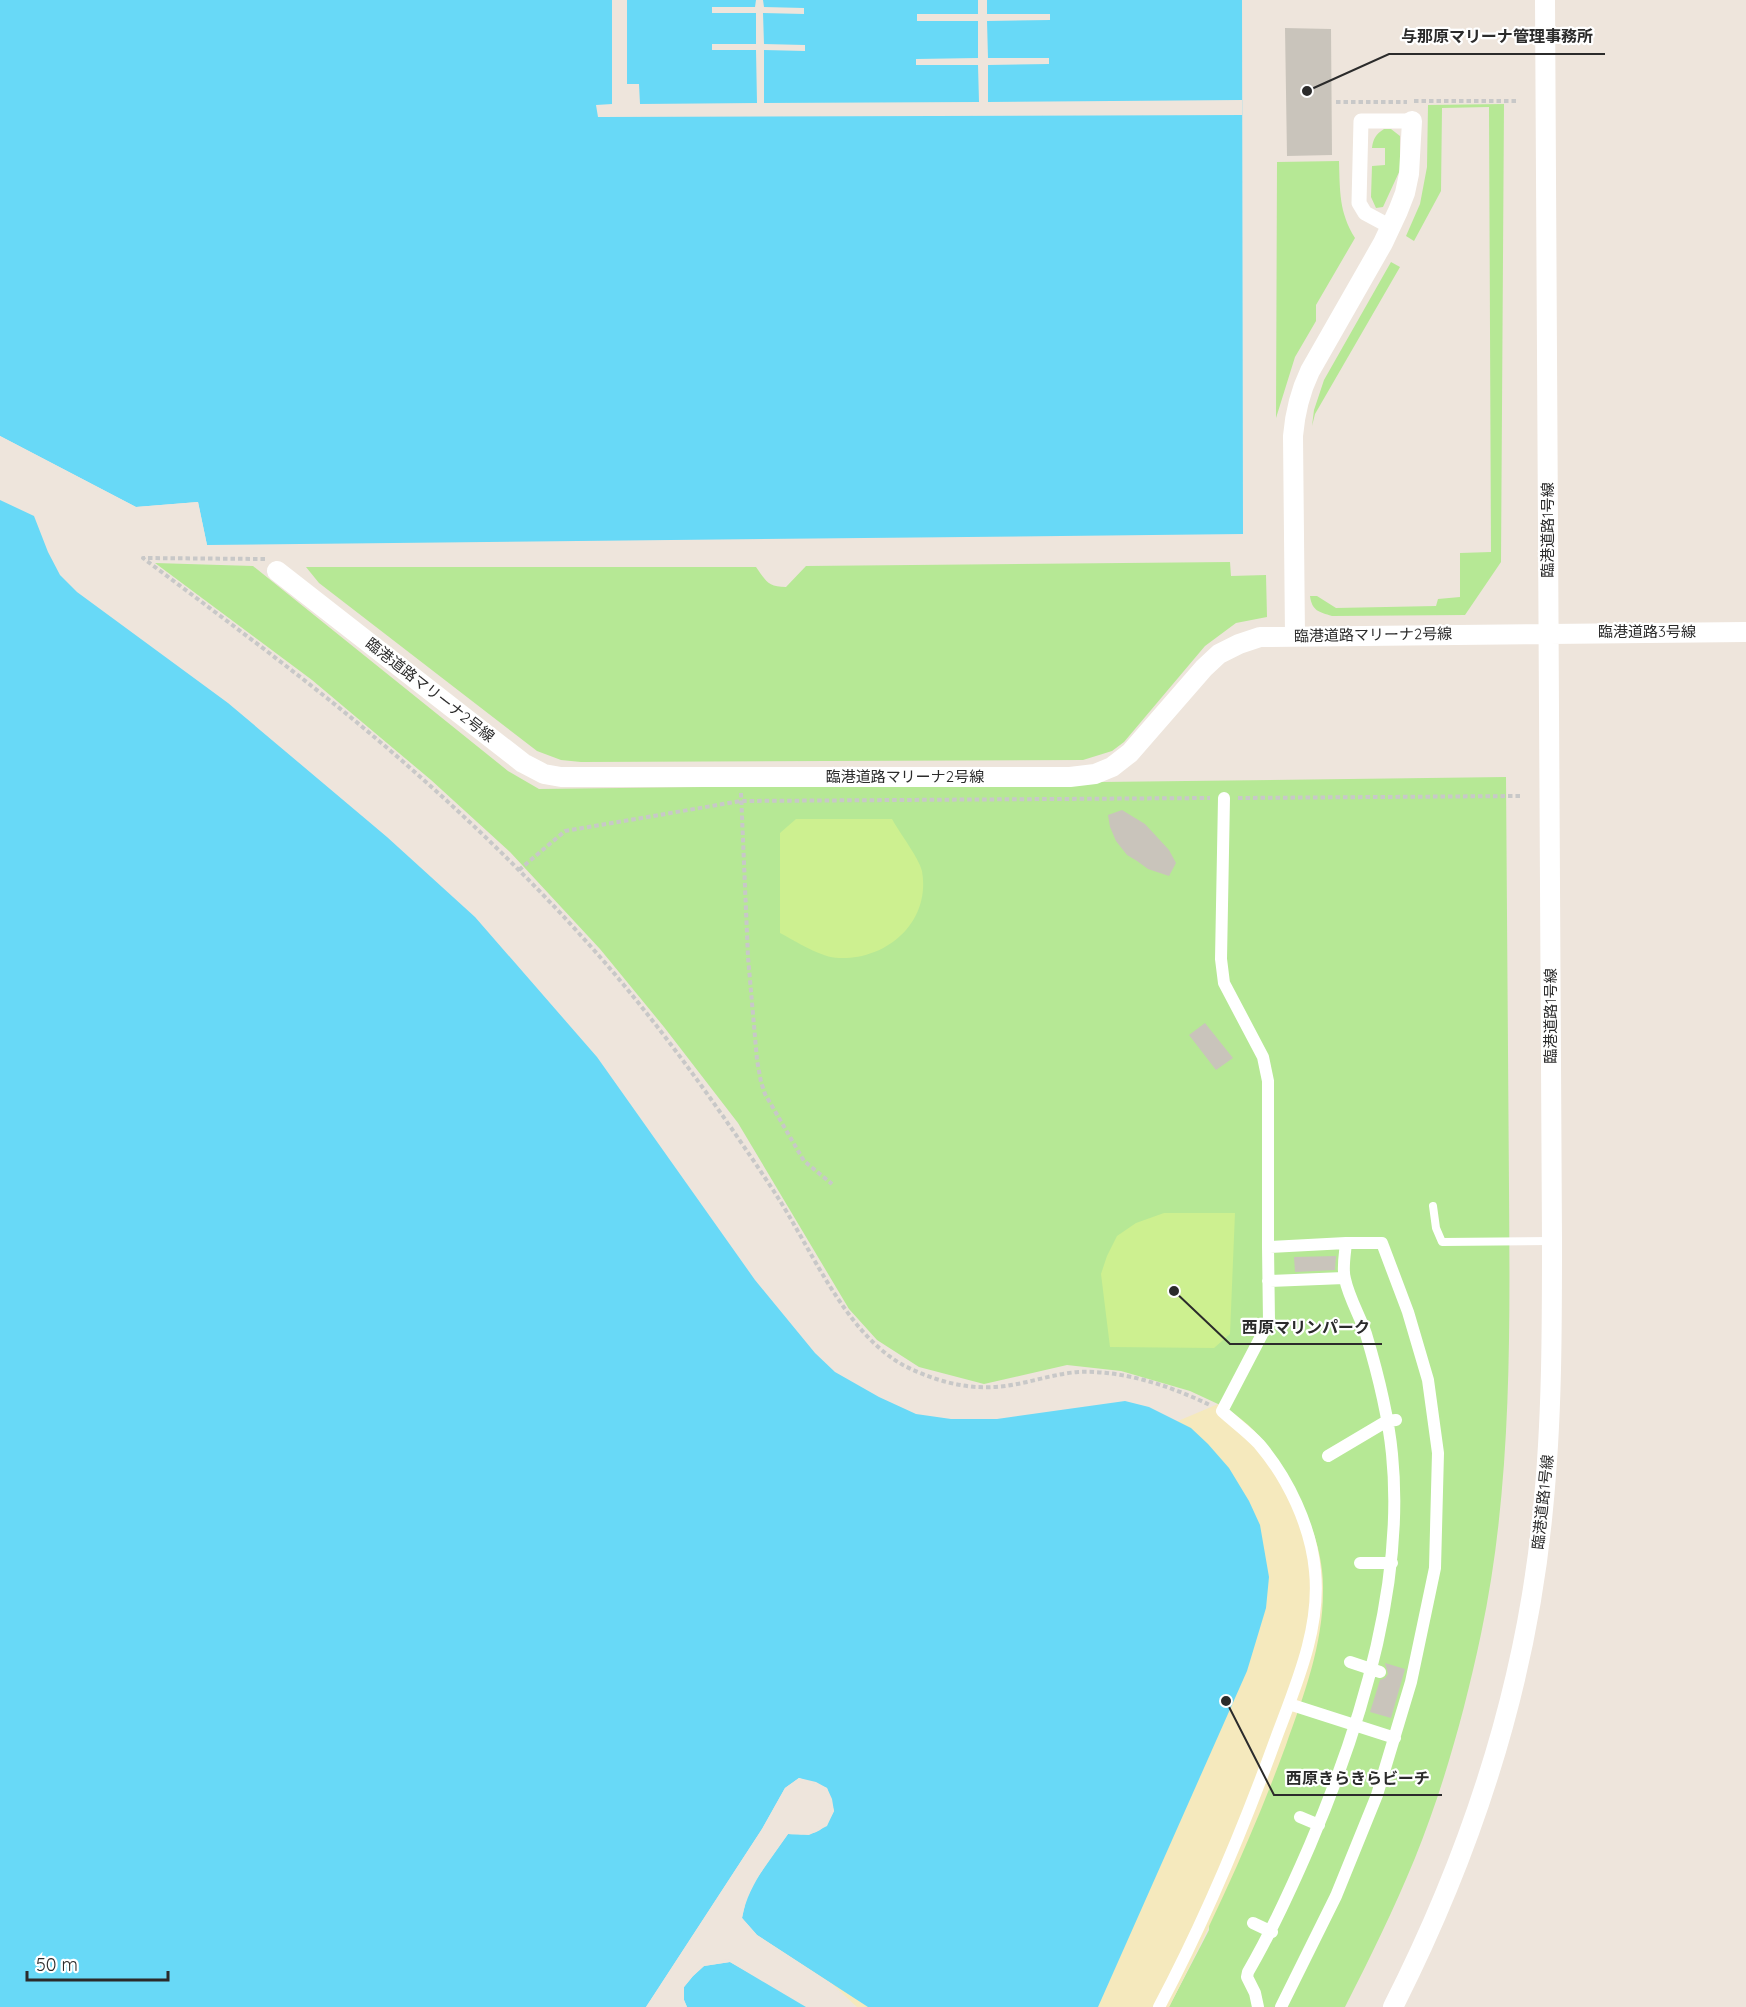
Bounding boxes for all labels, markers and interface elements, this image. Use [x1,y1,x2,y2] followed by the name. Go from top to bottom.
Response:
[1389,20,1605,54] callout: 与那原マリーナ管理事務所
[1401,26,1593,46] text: 与那原マリーナ管理事務所
[1538,482,1557,578] street label: 臨港道路1号線
[1598,622,1696,641] street label: 臨港道路3号線
[1294,624,1452,645] street label: 臨港道路マリーナ2号線
[362,633,499,746] street label: 臨港道路マリーナ2号線
[826,767,984,786] street label: 臨港道路マリーナ2号線
[1541,968,1560,1064] street label: 臨港道路1号線
[1230,1310,1382,1344] callout: 西原マリンパーク
[1242,1317,1370,1337] text: 西原マリンパーク
[1528,1453,1557,1550] street label: 臨港道路1号線
[1274,1761,1442,1795] callout: 西原きらきらビーチ
[1286,1768,1430,1788] text: 西原きらきらビーチ
[27,1944,168,1982] scale bar
[36,1953,78,1976] text: 50 m

